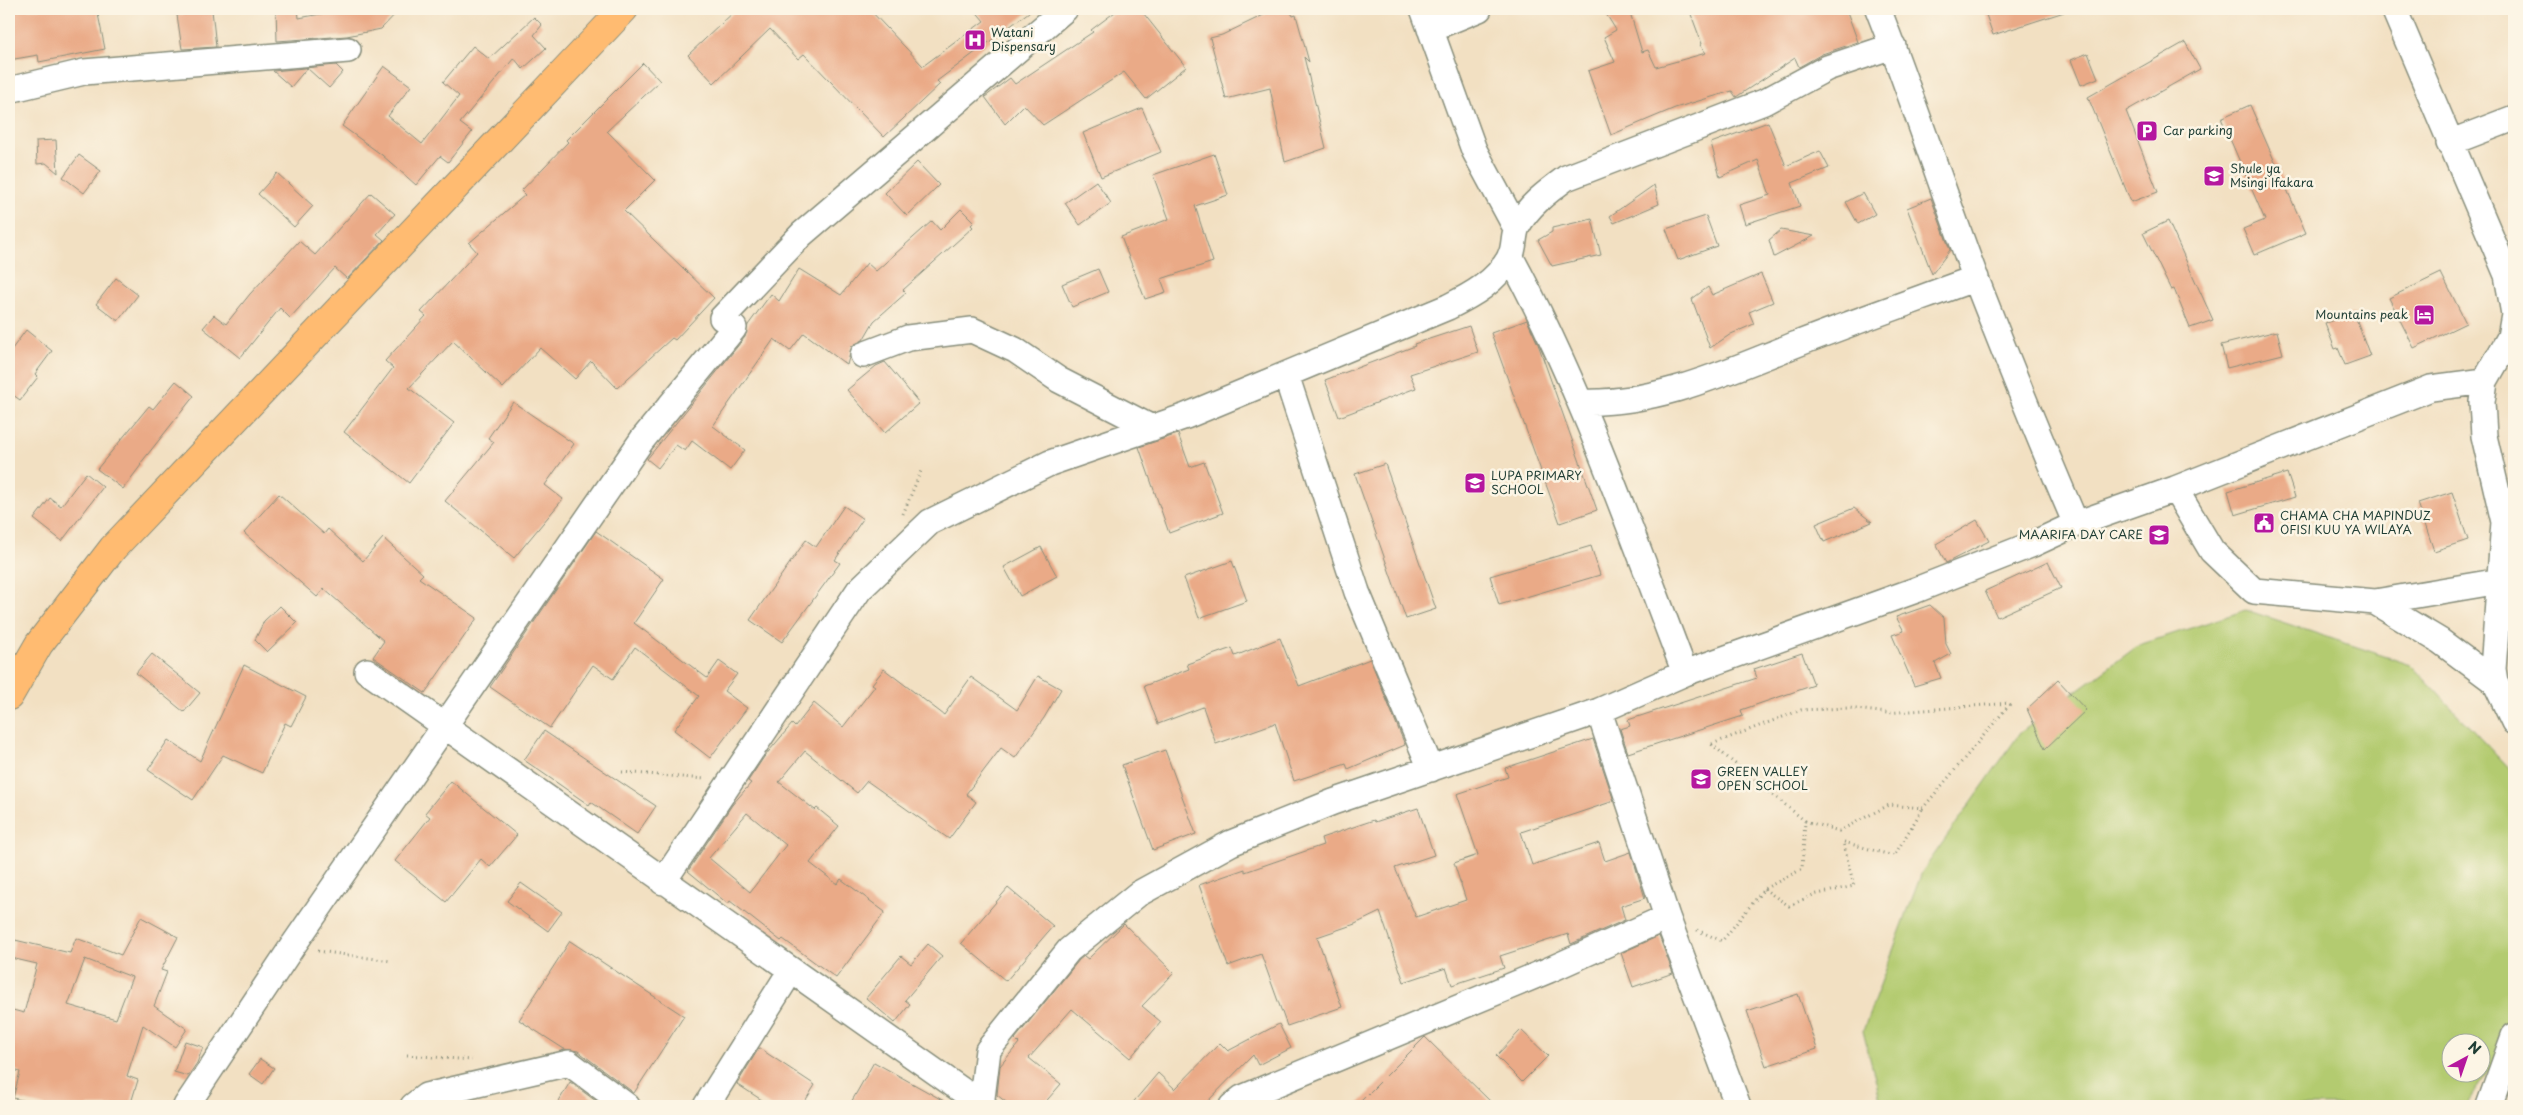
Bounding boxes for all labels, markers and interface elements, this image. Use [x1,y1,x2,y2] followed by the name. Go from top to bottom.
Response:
[991,23,1056,55] place label: Watani Dispensary
[963,28,987,52] hospital icon: Watani Dispensary
[2135,119,2159,143] parking icon: Car parking
[2163,121,2233,139] place label: Car parking
[2230,159,2314,191] place label: Shule ya Msingi Ifakara
[2202,164,2226,188] school or university icon: Shule ya Msingi Ifakara
[2412,303,2436,327] hotel icon: Mountains peak
[2315,305,2408,323] place label: Mountains peak
[1491,466,1582,498] place label: LUPA PRIMARY SCHOOL
[1463,471,1487,495] school or university icon: LUPA PRIMARY SCHOOL
[2280,506,2431,538] place label: CHAMA CHA MAPINDUZ OFISI KUU YA WILAYA
[2252,511,2276,535] public building icon: CHAMA CHA MAPINDUZ OFISI KUU YA WILAYA
[2147,523,2171,547] school or university icon: MAARIFA DAY CARE
[2019,525,2143,543] place label: MAARIFA DAY CARE
[1717,762,1808,794] place label: GREEN VALLEY OPEN SCHOOL
[1689,767,1713,791] school or university icon: GREEN VALLEY OPEN SCHOOL
[2440,1032,2490,1082] north arrow
[2464,1036,2486,1059] text: N

